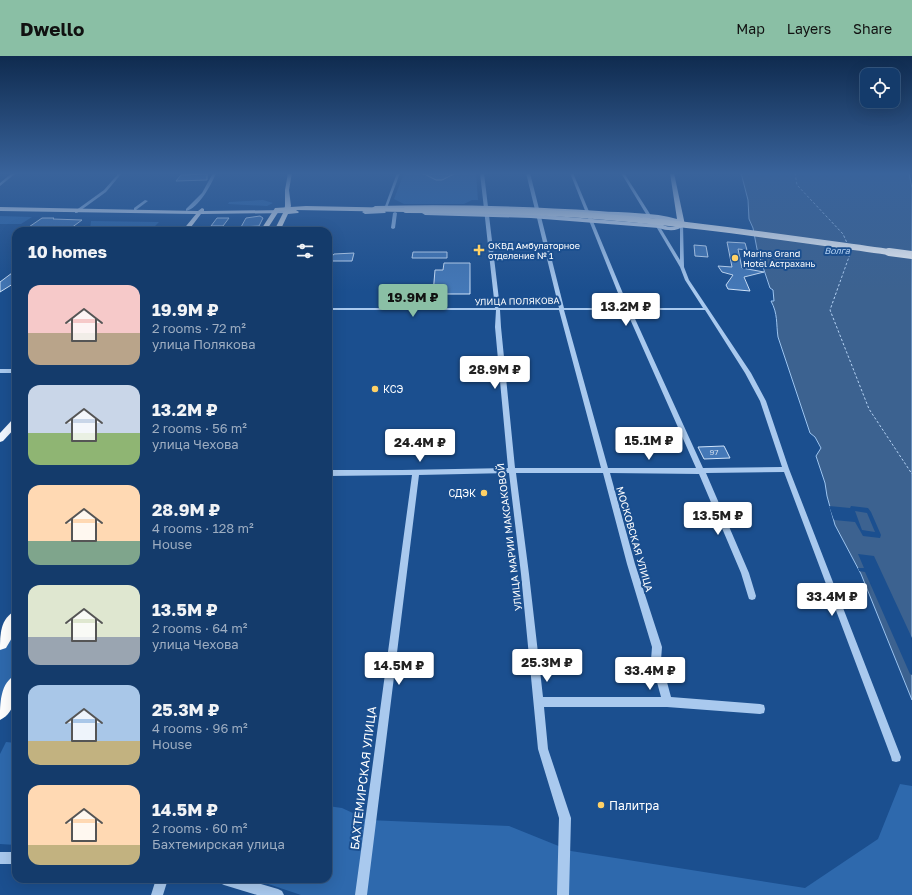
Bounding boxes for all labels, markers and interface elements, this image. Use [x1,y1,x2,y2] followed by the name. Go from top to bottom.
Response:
[20,17,85,40] text: Dwello
[736,20,765,37] text: Map
[787,20,831,37] text: Layers
[853,20,892,37] text: Share
[860,68,900,108] map controls
[860,68,900,108] button: locate
[294,240,316,262] icon: filters
[488,240,580,261] place label: ОКВД Амбулаторное отделение № 1
[28,241,107,262] text: 10 homes
[473,244,485,256] marker: ОКВД Амбулаторное отделение № 1
[824,245,851,256] water label: Волга
[743,248,816,269] place label: Marins Grand Hotel Астрахань
[730,253,740,263] marker: Marins Grand Hotel Астрахань
[376,284,450,318] pin: 19.9M ₽
[388,289,438,305] text: 19.9M ₽
[589,293,663,327] pin: 13.2M ₽
[474,295,560,307] street label: УЛИЦА ПОЛЯКОВА
[601,298,651,314] text: 13.2M ₽
[152,299,219,320] text: 19.9M ₽
[60,301,108,349] icon: home
[152,320,246,336] text: 2 rooms · 72 m²
[152,336,255,352] text: улица Полякова
[458,356,532,390] pin: 28.9M ₽
[469,361,521,377] text: 28.9M ₽
[383,383,404,395] place label: КСЭ
[370,384,380,394] marker: КСЭ
[152,399,218,420] text: 13.2M ₽
[60,401,108,449] icon: home
[152,420,247,436] text: 2 rooms · 56 m²
[612,427,686,461] pin: 15.1M ₽
[383,429,457,463] pin: 24.4M ₽
[624,432,674,448] text: 15.1M ₽
[394,434,446,450] text: 24.4M ₽
[152,436,239,452] text: улица Чехова
[709,447,719,457] house number: 97
[494,462,524,612] street label: УЛИЦА МАРИИ МАКСАКОВОЙ
[614,485,656,593] street label: МОСКОВСКАЯ УЛИЦА
[449,487,476,499] place label: СДЭК
[479,488,489,498] marker: СДЭК
[152,499,220,520] text: 28.9M ₽
[60,501,108,549] icon: home
[681,502,755,536] pin: 13.5M ₽
[693,507,743,523] text: 13.5M ₽
[152,520,254,536] text: 4 rooms · 128 m²
[152,536,192,552] text: House
[795,583,869,617] pin: 33.4M ₽
[806,588,858,604] text: 33.4M ₽
[152,599,218,620] text: 13.5M ₽
[60,601,108,649] icon: home
[152,620,247,636] text: 2 rooms · 64 m²
[152,636,239,652] text: улица Чехова
[510,649,584,683] pin: 25.3M ₽
[362,652,436,686] pin: 14.5M ₽
[521,654,573,670] text: 25.3M ₽
[374,657,424,673] text: 14.5M ₽
[613,657,687,691] pin: 33.4M ₽
[624,662,676,678] text: 33.4M ₽
[152,699,219,720] text: 25.3M ₽
[60,701,108,749] icon: home
[347,705,379,851] street label: БАХТЕМИРСКАЯ УЛИЦА
[152,720,248,736] text: 4 rooms · 96 m²
[152,736,192,752] text: House
[609,798,659,813] place label: Палитра
[152,799,218,820] text: 14.5M ₽
[596,800,606,810] marker: Палитра
[60,801,108,849] icon: home
[152,820,248,836] text: 2 rooms · 60 m²
[152,836,285,852] text: Бахтемирская улица

